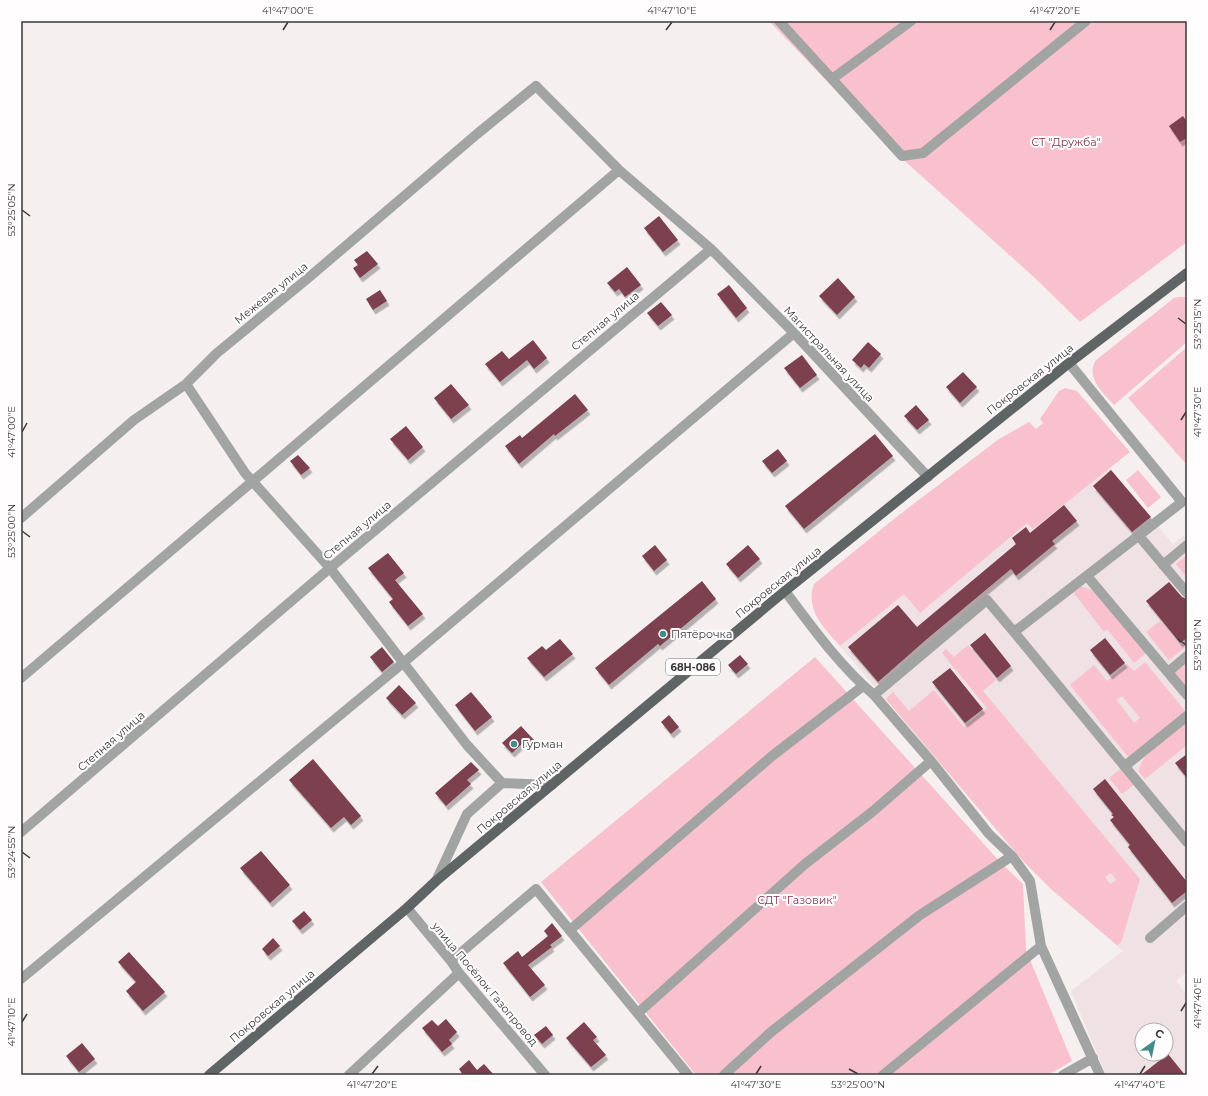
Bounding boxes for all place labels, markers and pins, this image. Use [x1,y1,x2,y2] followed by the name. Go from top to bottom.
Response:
[671,627,732,641] place label: Пятёрочка
[658,629,668,639] marker: Пятёрочка
[522,737,563,751] place label: Гурман
[509,739,519,749] marker: Гурман

